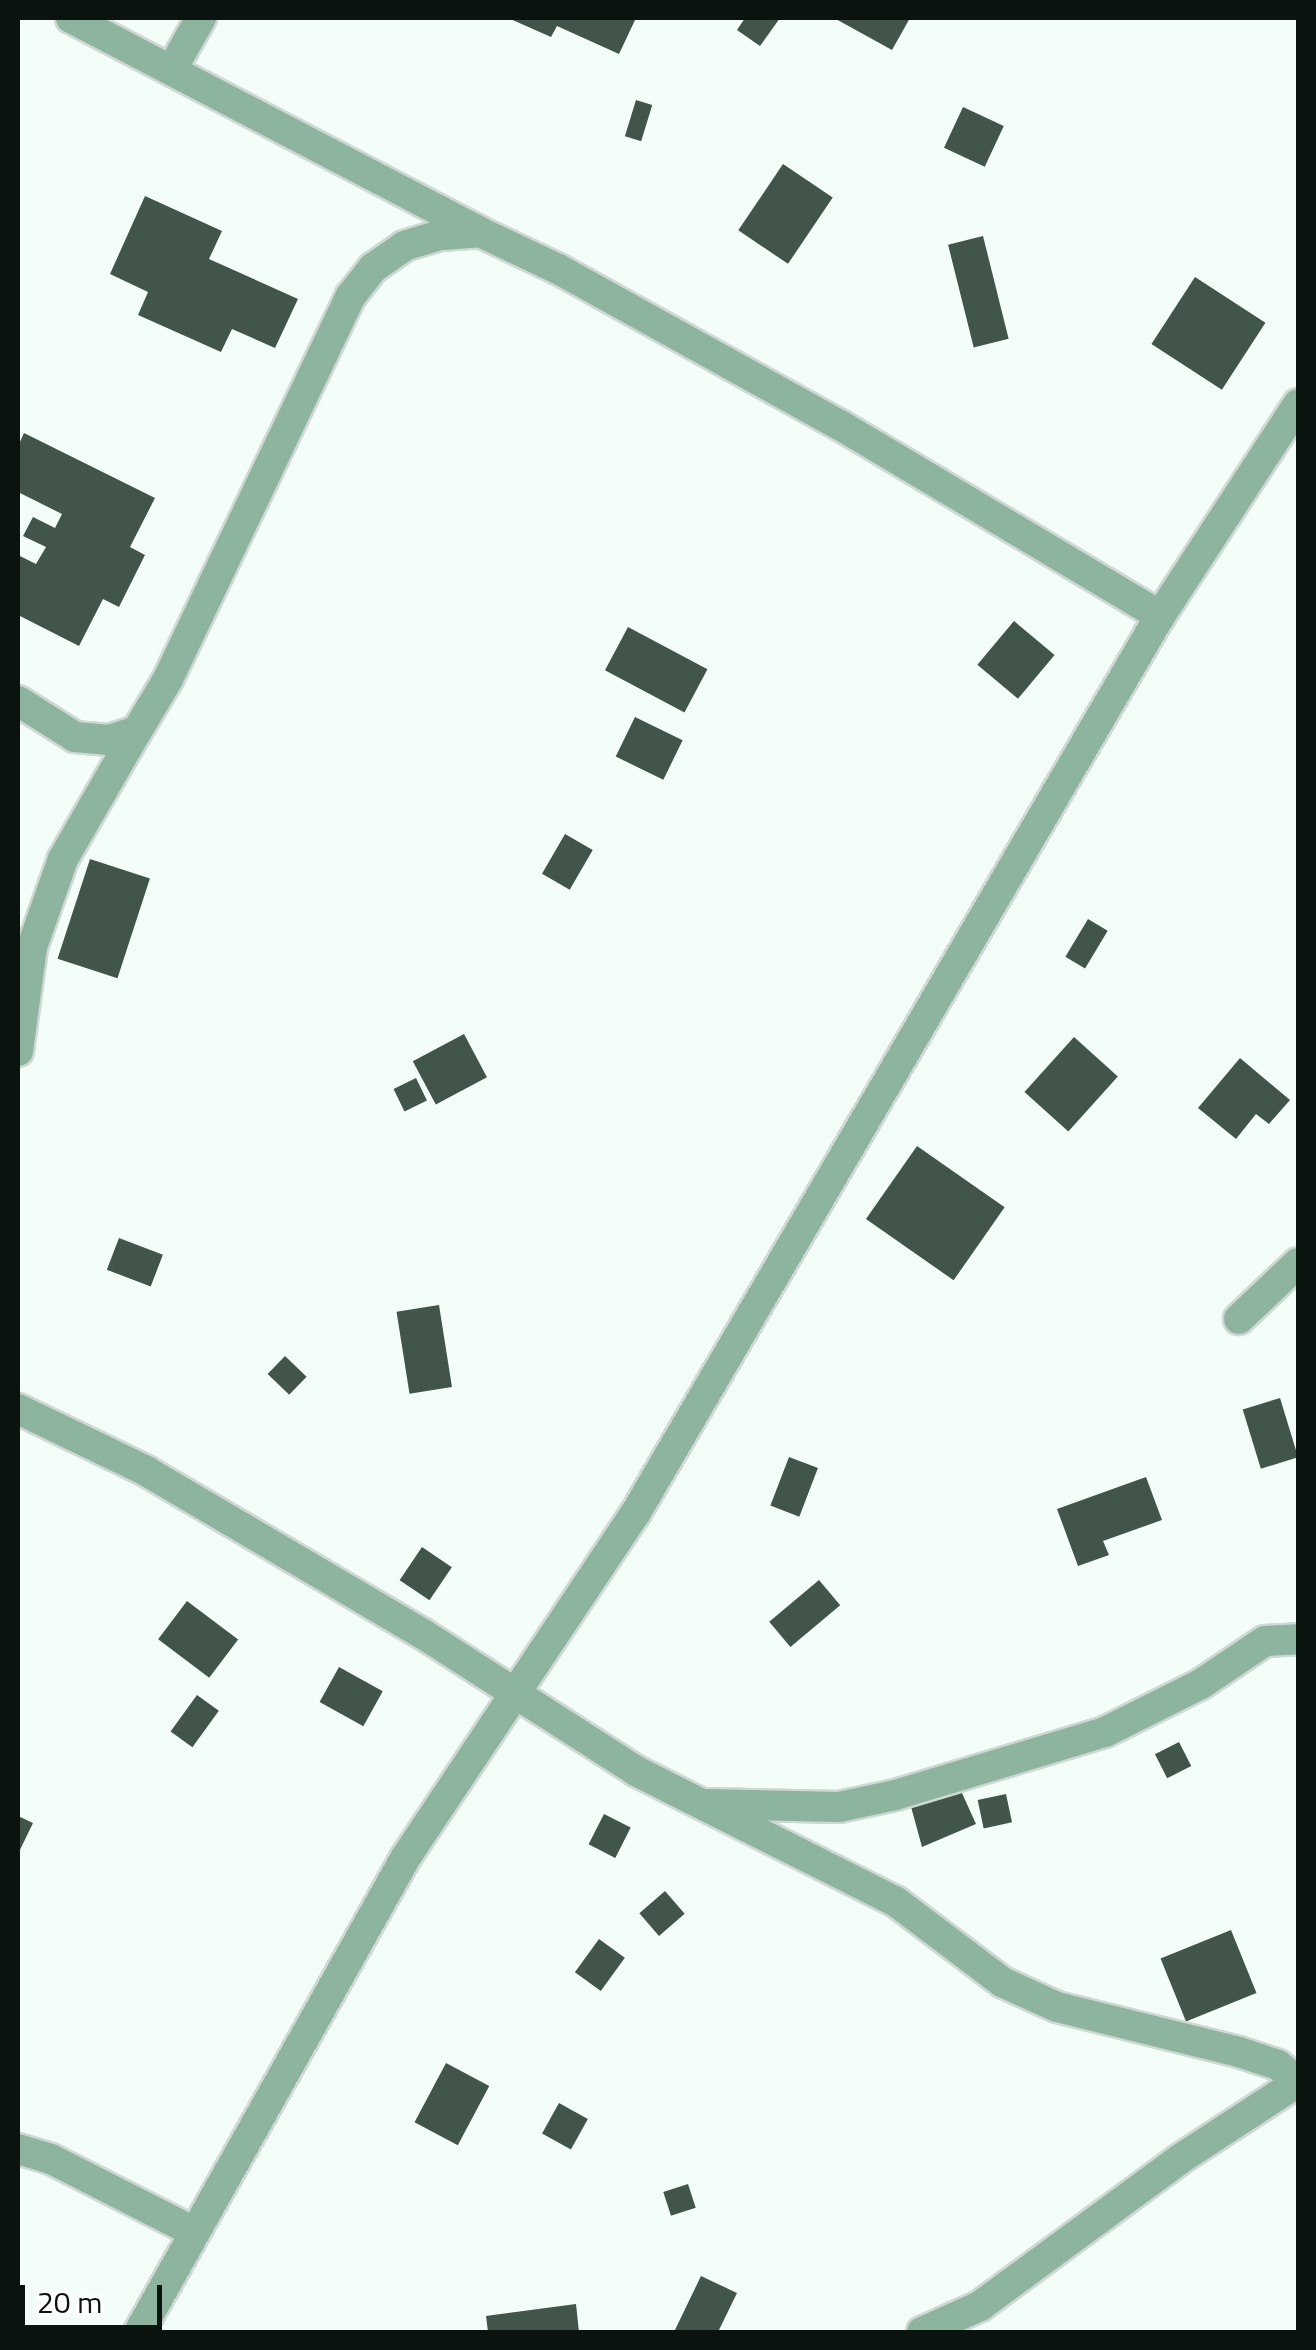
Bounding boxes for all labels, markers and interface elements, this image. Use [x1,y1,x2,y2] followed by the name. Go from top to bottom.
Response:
[25,2265,168,2327] scale bar
[37,2279,102,2325] text: 20 m

